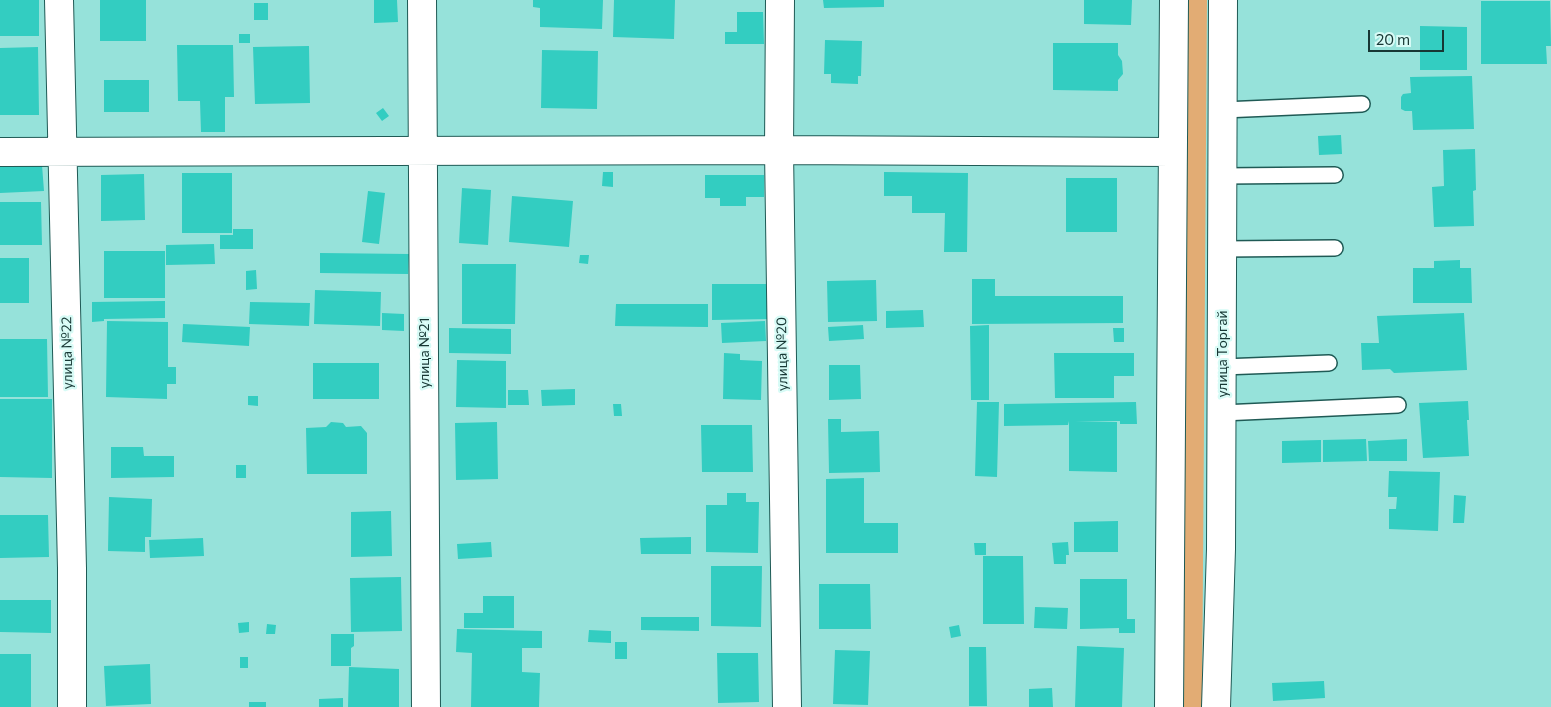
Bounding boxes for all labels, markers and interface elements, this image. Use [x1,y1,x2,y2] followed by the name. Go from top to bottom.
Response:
[1371,20,1447,52] scale bar
[1376,30,1410,48] text: 20 m
[1214,311,1230,397] street label: улица Торгай
[58,316,76,390] street label: улица №22
[416,317,432,389] street label: улица №21
[773,317,791,391] street label: улица №20

